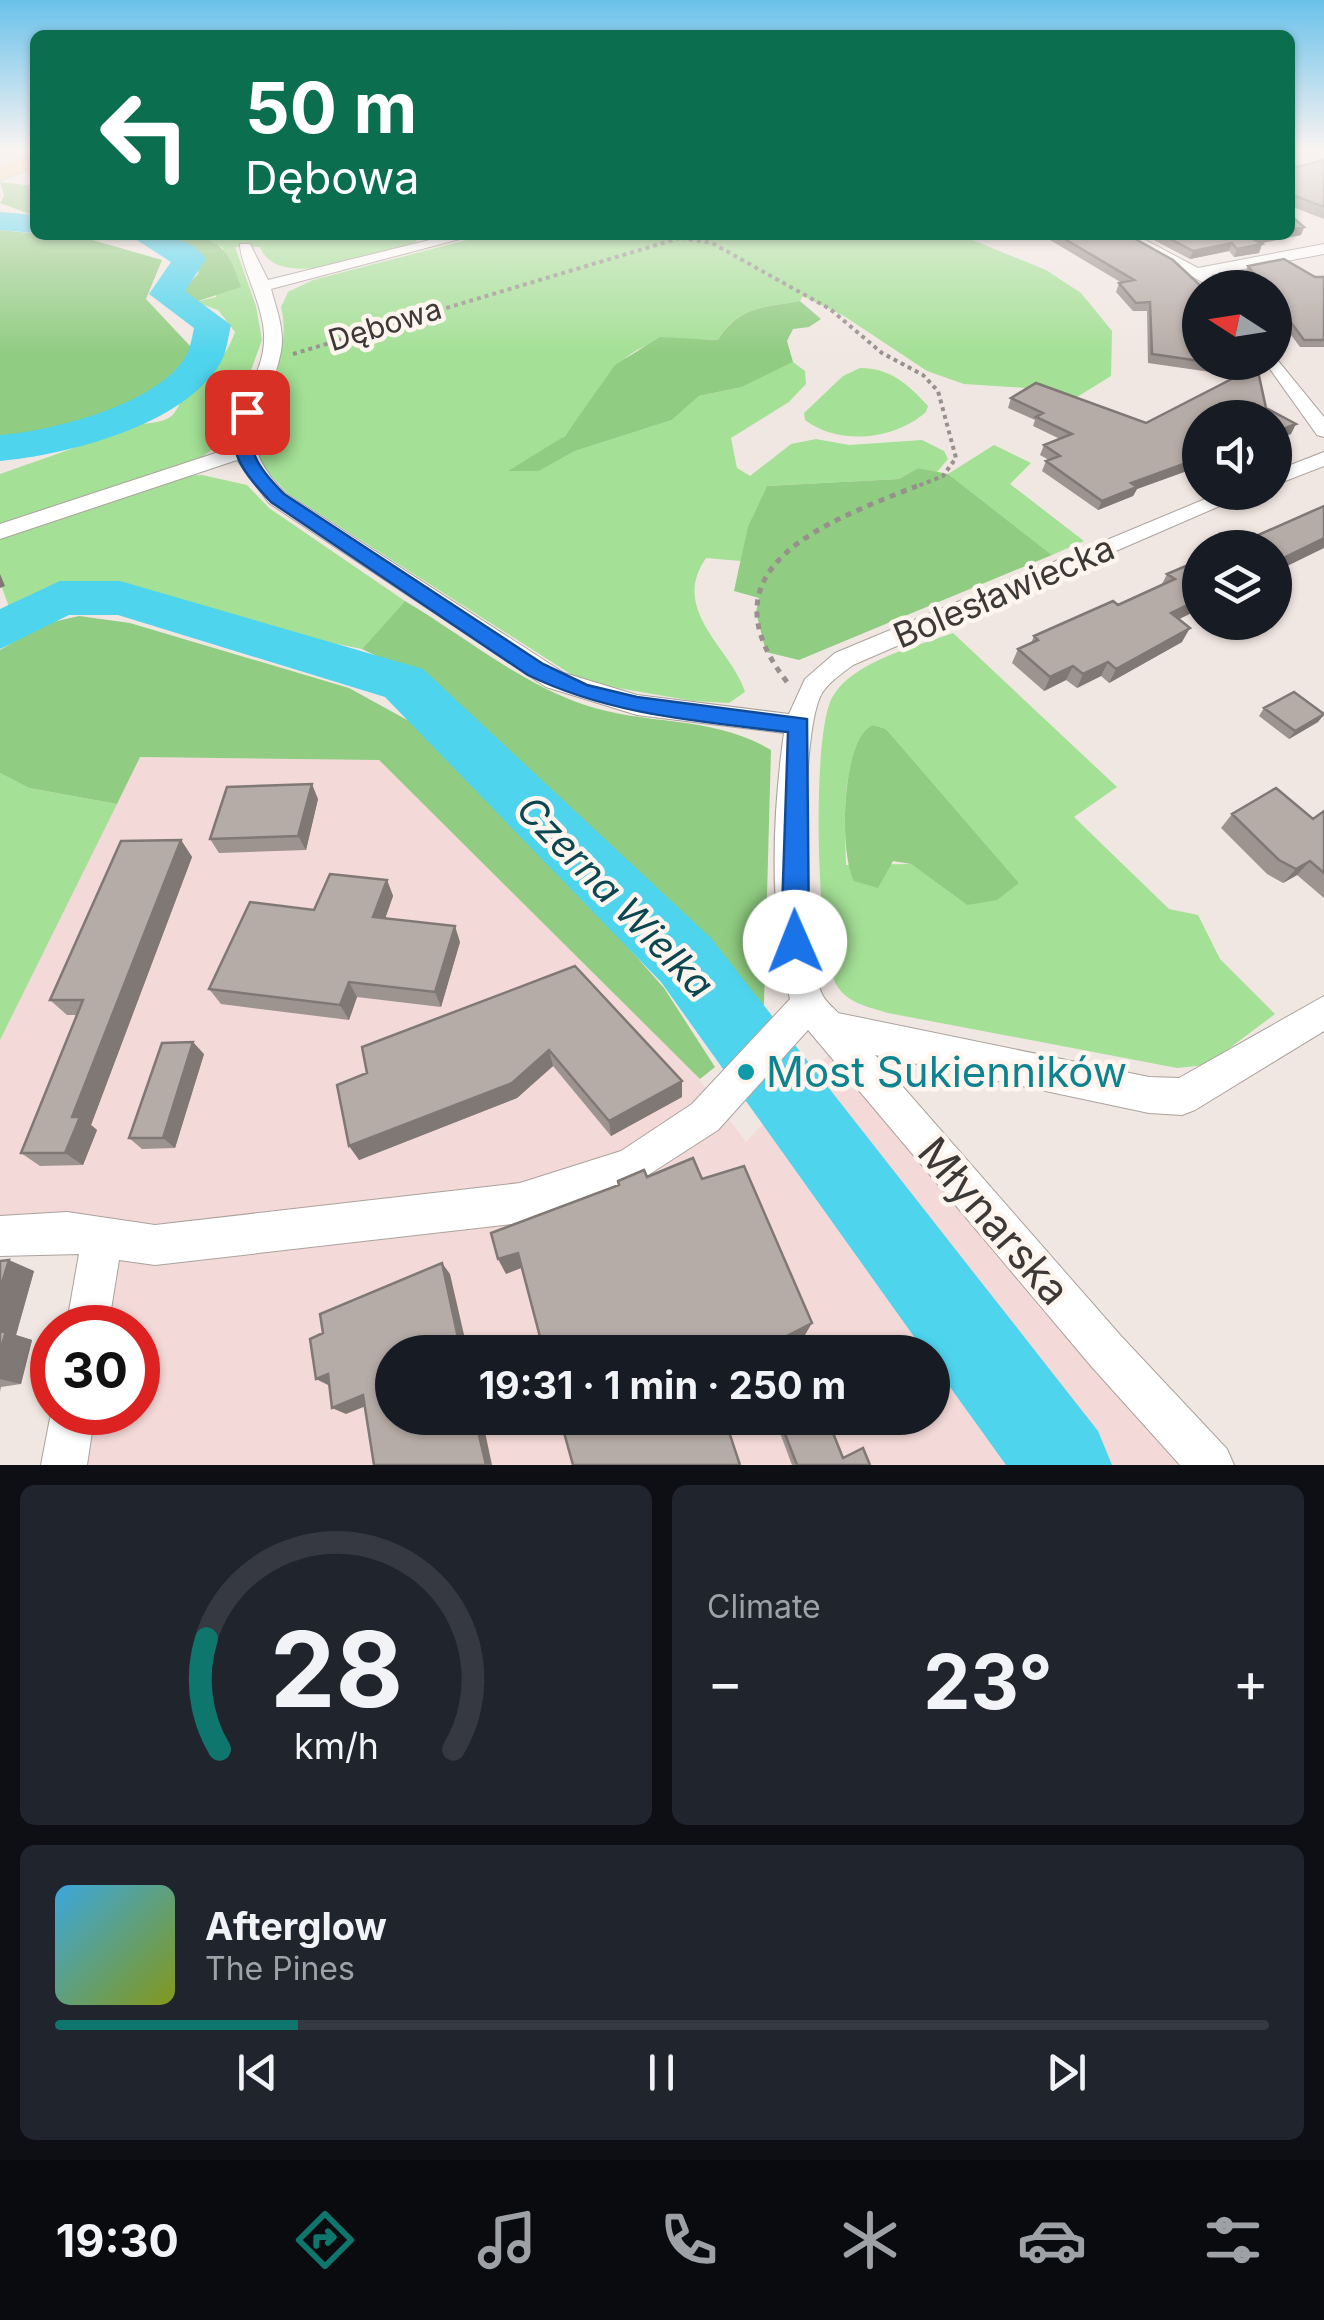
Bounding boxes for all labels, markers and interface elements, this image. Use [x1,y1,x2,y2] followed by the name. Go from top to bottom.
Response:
[245,65,417,150] text: 50 m
[80,70,210,200] icon: left
[245,150,420,205] text: Dębowa
[1182,270,1292,380] north arrow
[1182,270,1292,640] map controls
[324,290,446,358] street label: Dębowa
[205,370,290,455] pin
[220,385,275,440] icon: arrive
[1182,400,1292,510] button: sound
[887,526,1120,656] street label: Bolesławiecka
[1182,530,1292,640] button: layers
[508,786,723,1007] water label: Czerna Wielka
[743,890,847,994] position arrow
[766,1046,1127,1097] place label: Most Sukienników
[735,1061,757,1083] marker: Most Sukienników
[908,1127,1081,1315] street label: Młynarska
[30,1305,160,1435] speed limit sign: 30
[479,1362,846,1408] text: 19:31 · 1 min · 250 m
[707,1587,821,1626] text: Climate
[269,1606,403,1732] text: 28
[923,1636,1053,1727] text: 23°
[707,1649,743,1715] text: −
[1233,1649,1269,1715] text: +
[294,1724,378,1768] text: km/h
[205,1903,387,1949] text: Afterglow
[205,1949,355,1988] text: The Pines
[230,2045,285,2100] icon: previous
[634,2045,689,2100] icon: pause
[1039,2045,1094,2100] icon: next
[290,2205,360,2275] icon: directions
[472,2205,542,2275] icon: music
[654,2205,724,2275] icon: phone
[835,2205,905,2275] icon: climate
[1017,2205,1087,2275] icon: car
[1198,2205,1268,2275] icon: filters
[56,2213,179,2268] text: 19:30

